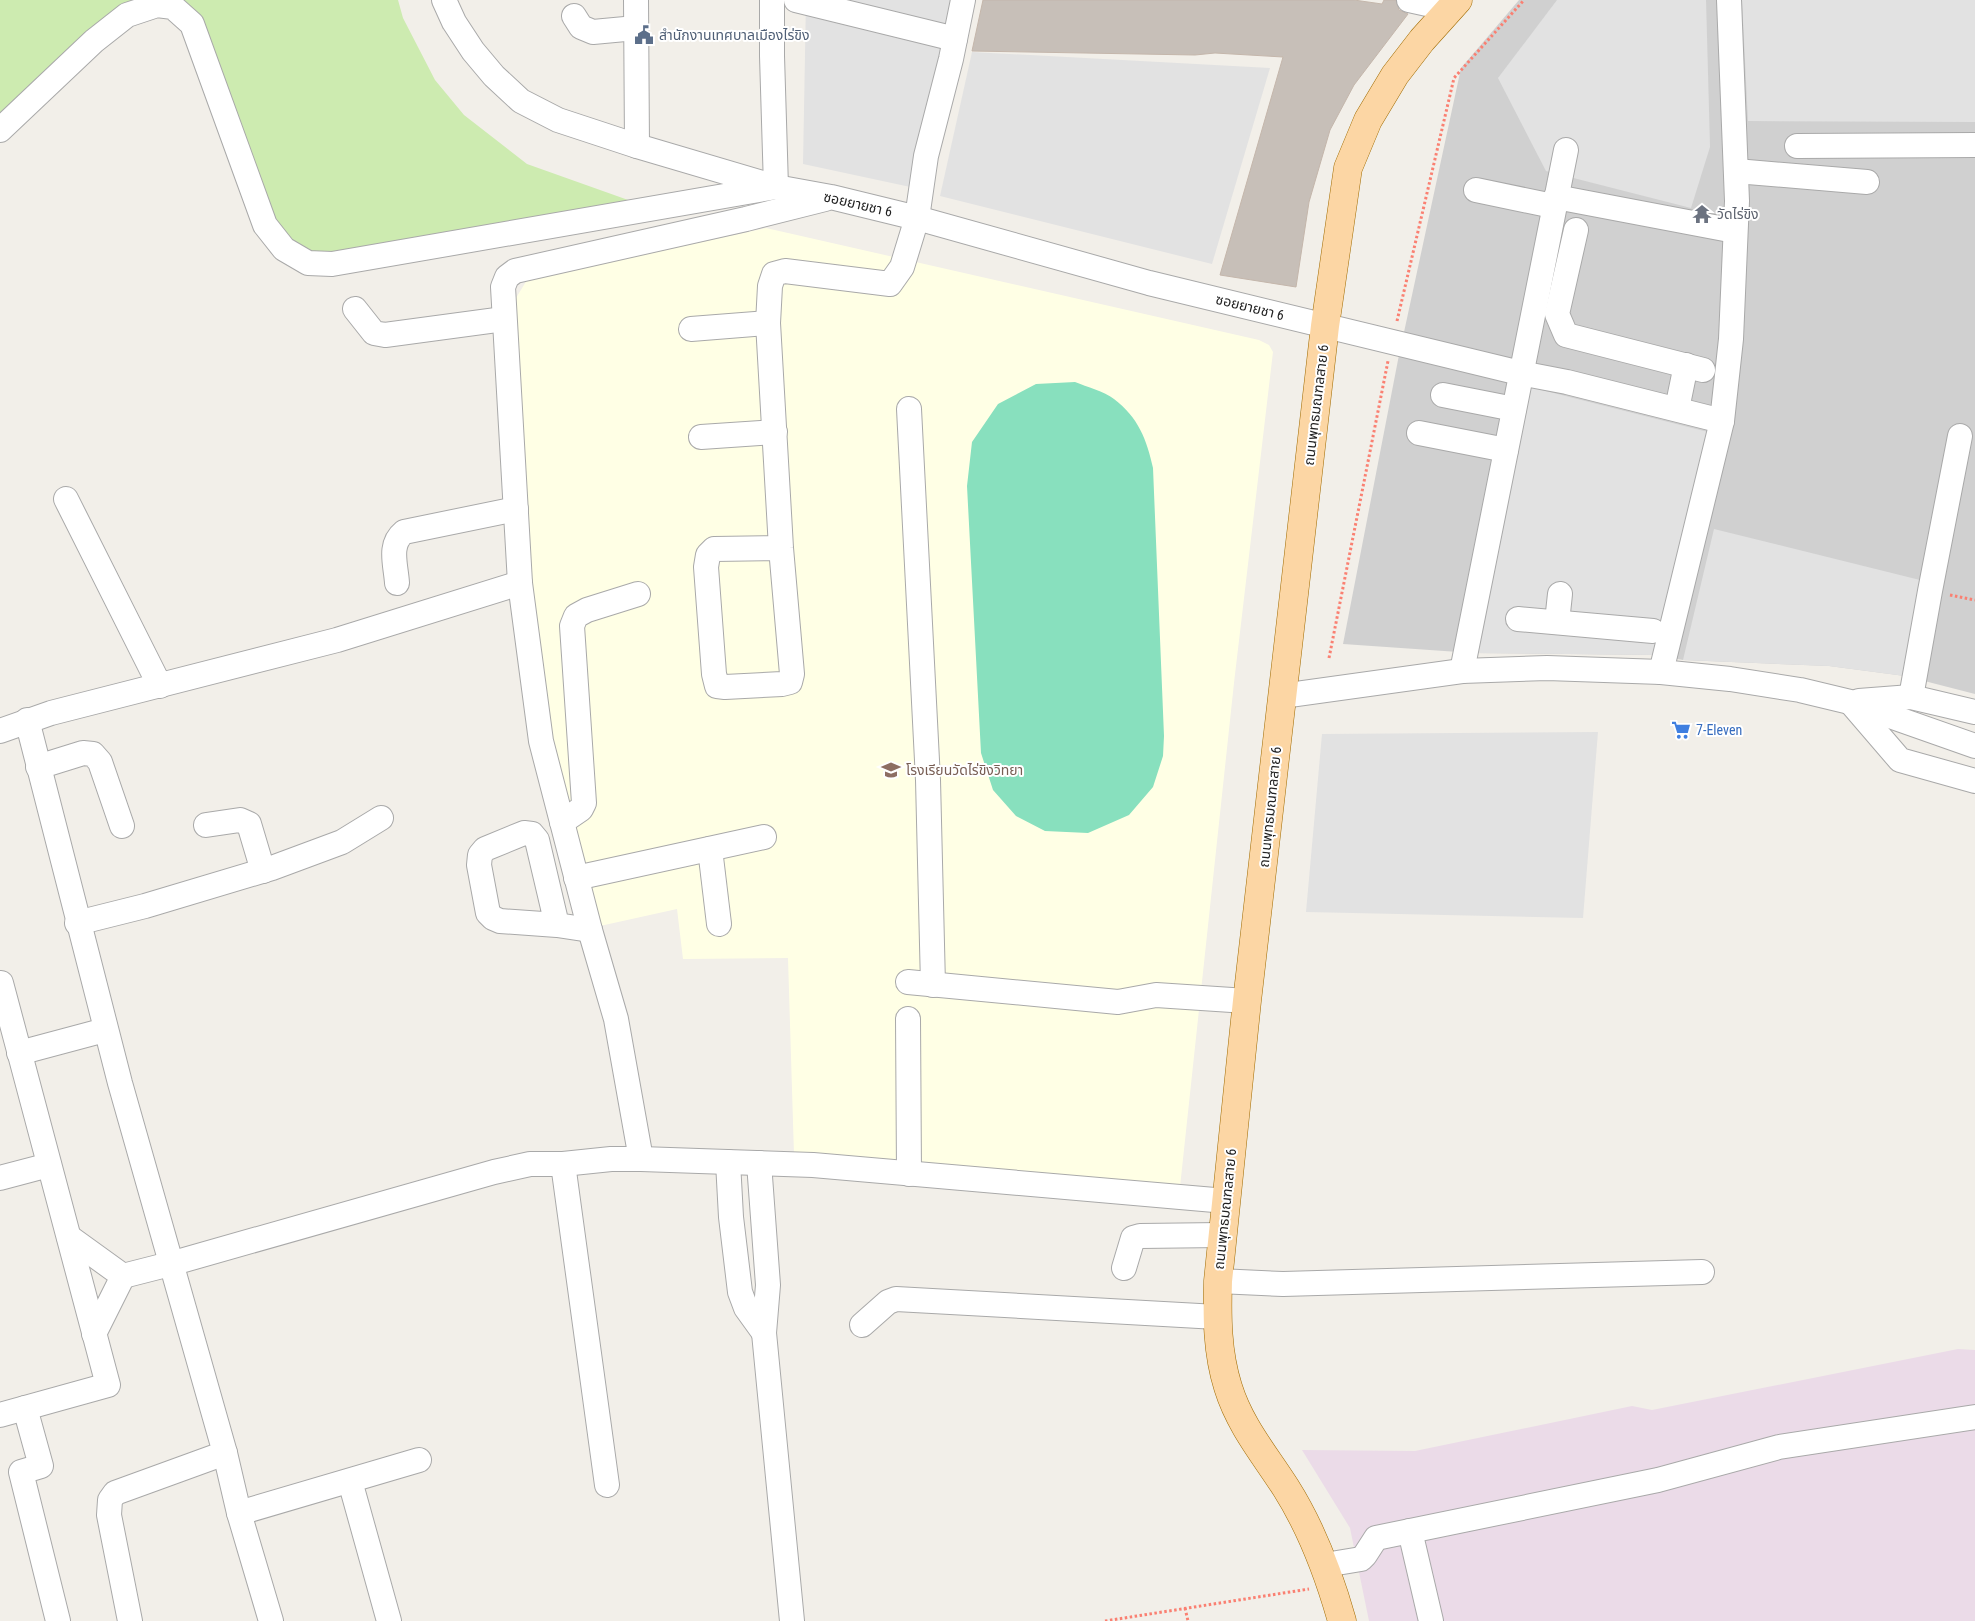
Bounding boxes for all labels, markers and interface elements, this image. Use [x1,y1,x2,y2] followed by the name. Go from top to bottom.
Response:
[633,24,655,46] public building icon: สำนักงานเทศบาลเมืองไร่ขิง
[659,27,809,43] place label: สำนักงานเทศบาลเมืองไร่ขิง
[822,188,894,220] street label: ซอยยายชา 6
[1691,203,1713,225] temple icon: วัดไร่ขิง
[1717,206,1759,222] place label: วัดไร่ขิง
[1214,291,1286,323] street label: ซอยยายชา 6
[1301,344,1332,466] street label: ถนนพุทธมณฑลสาย 6
[1670,719,1692,741] supermarket icon: 7-Eleven
[1696,722,1742,738] place label: 7-Eleven
[1256,746,1285,868] street label: ถนนพุทธมณฑลสาย 6
[880,759,902,781] school or university icon: โรงเรียนวัดไร่ขิงวิทยา
[906,762,1023,778] place label: โรงเรียนวัดไร่ขิงวิทยา
[1211,1148,1240,1270] street label: ถนนพุทธมณฑลสาย 6

